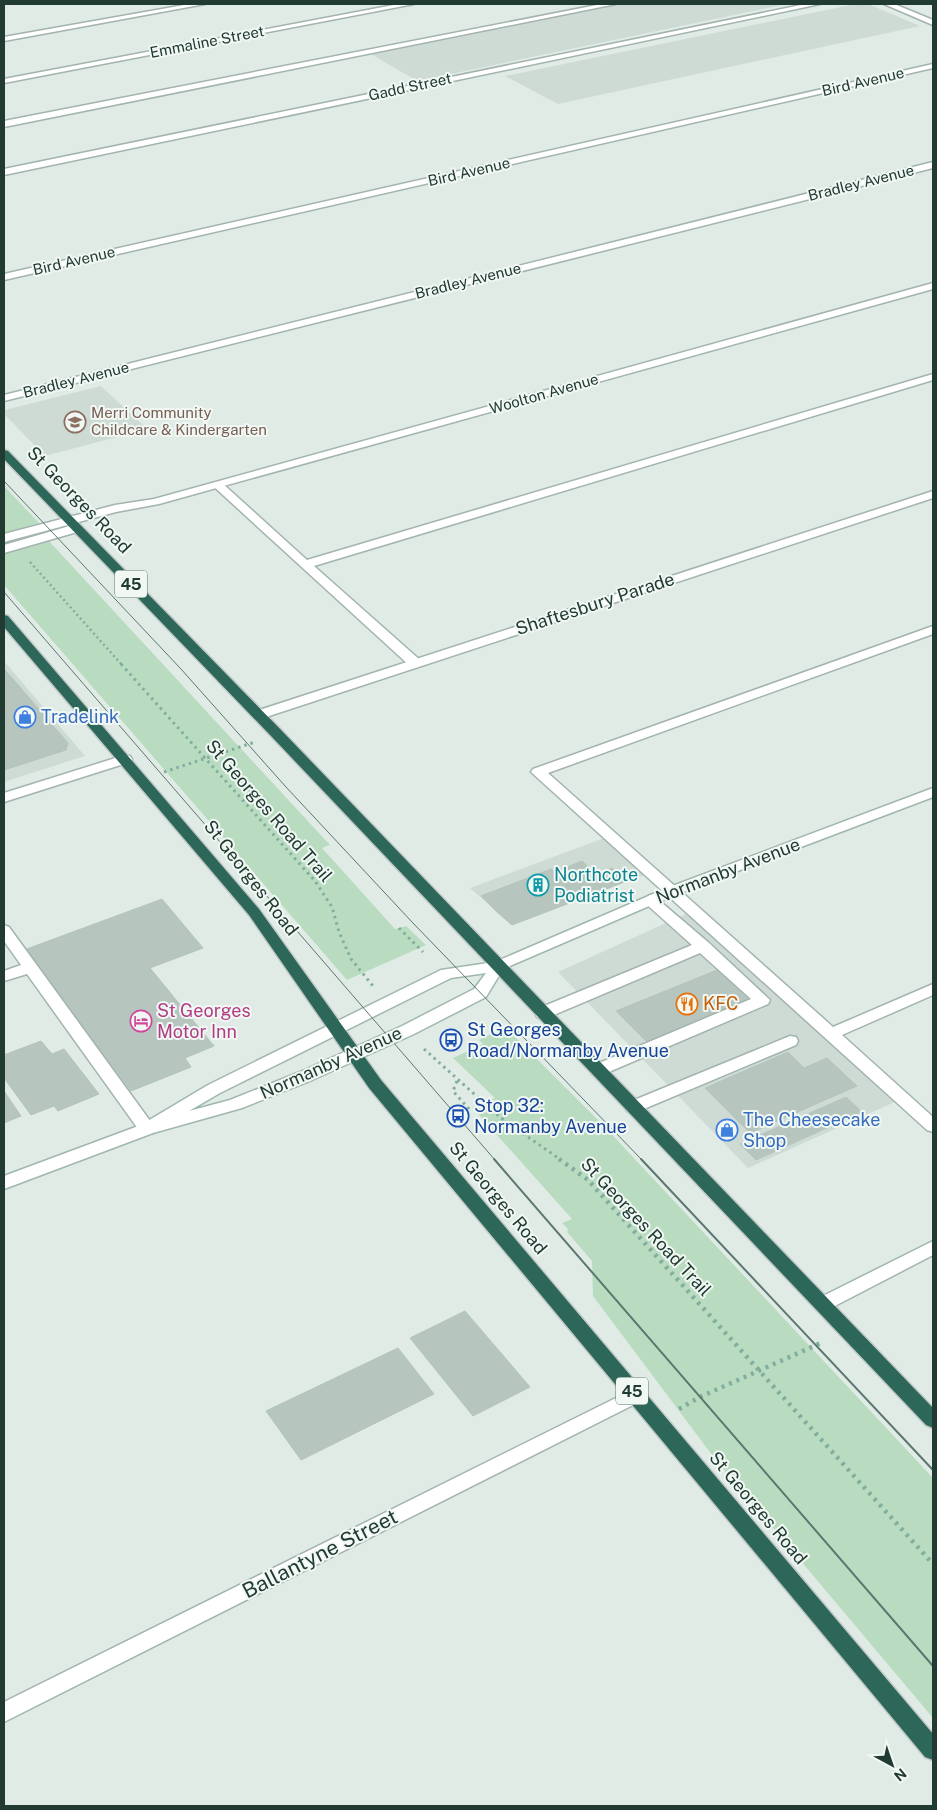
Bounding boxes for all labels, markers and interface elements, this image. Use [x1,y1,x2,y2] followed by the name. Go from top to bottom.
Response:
[148,22,266,61] street label: Emmaline Street
[820,64,906,99] street label: Bird Avenue
[367,69,453,104] street label: Gadd Street
[426,154,512,189] street label: Bird Avenue
[806,161,916,204] street label: Bradley Avenue
[31,243,117,278] street label: Bird Avenue
[413,259,523,302] street label: Bradley Avenue
[21,358,131,401] street label: Bradley Avenue
[487,370,600,417] street label: Woolton Avenue
[91,404,267,438] place label: Merri Community Childcare & Kindergarten
[63,410,87,434] school or university icon: Merri Community Childcare & Kindergarten
[23,442,136,557] street label: St Georges Road
[513,568,677,639] street label: Shaftesbury Parade
[115,570,147,598] road number: 45
[13,705,37,729] shop icon: Tradelink
[41,706,119,727] place label: Tradelink
[201,735,337,887] street label: St Georges Road Trail
[199,816,303,940] street label: St Georges Road
[653,833,803,908] street label: Normanby Avenue
[554,864,638,906] place label: Northcote Podiatrist
[526,873,550,897] building icon: Northcote Podiatrist
[675,992,699,1016] restaurant icon: KFC
[703,993,738,1014] place label: KFC
[157,1000,251,1042] place label: St Georges Motor Inn
[129,1009,153,1033] hotel icon: St Georges Motor Inn
[467,1019,669,1061] place label: St Georges Road/Normanby Avenue
[257,1022,405,1103] street label: Normanby Avenue
[439,1028,463,1052] bus stop icon: St Georges Road/Normanby Avenue
[474,1095,627,1137] place label: Stop 32: Normanby Avenue
[446,1104,470,1128] bus stop icon: Stop 32: Normanby Avenue
[743,1109,880,1151] place label: The Cheesecake Shop
[715,1118,739,1142] shop icon: The Cheesecake Shop
[445,1137,552,1258] street label: St Georges Road
[577,1153,716,1300] street label: St Georges Road Trail
[616,1378,648,1404] road number: 45
[705,1447,812,1568] street label: St Georges Road
[238,1504,402,1604] street label: Ballantyne Street
[867,1740,917,1790] north arrow
[891,1765,910,1785] text: N

